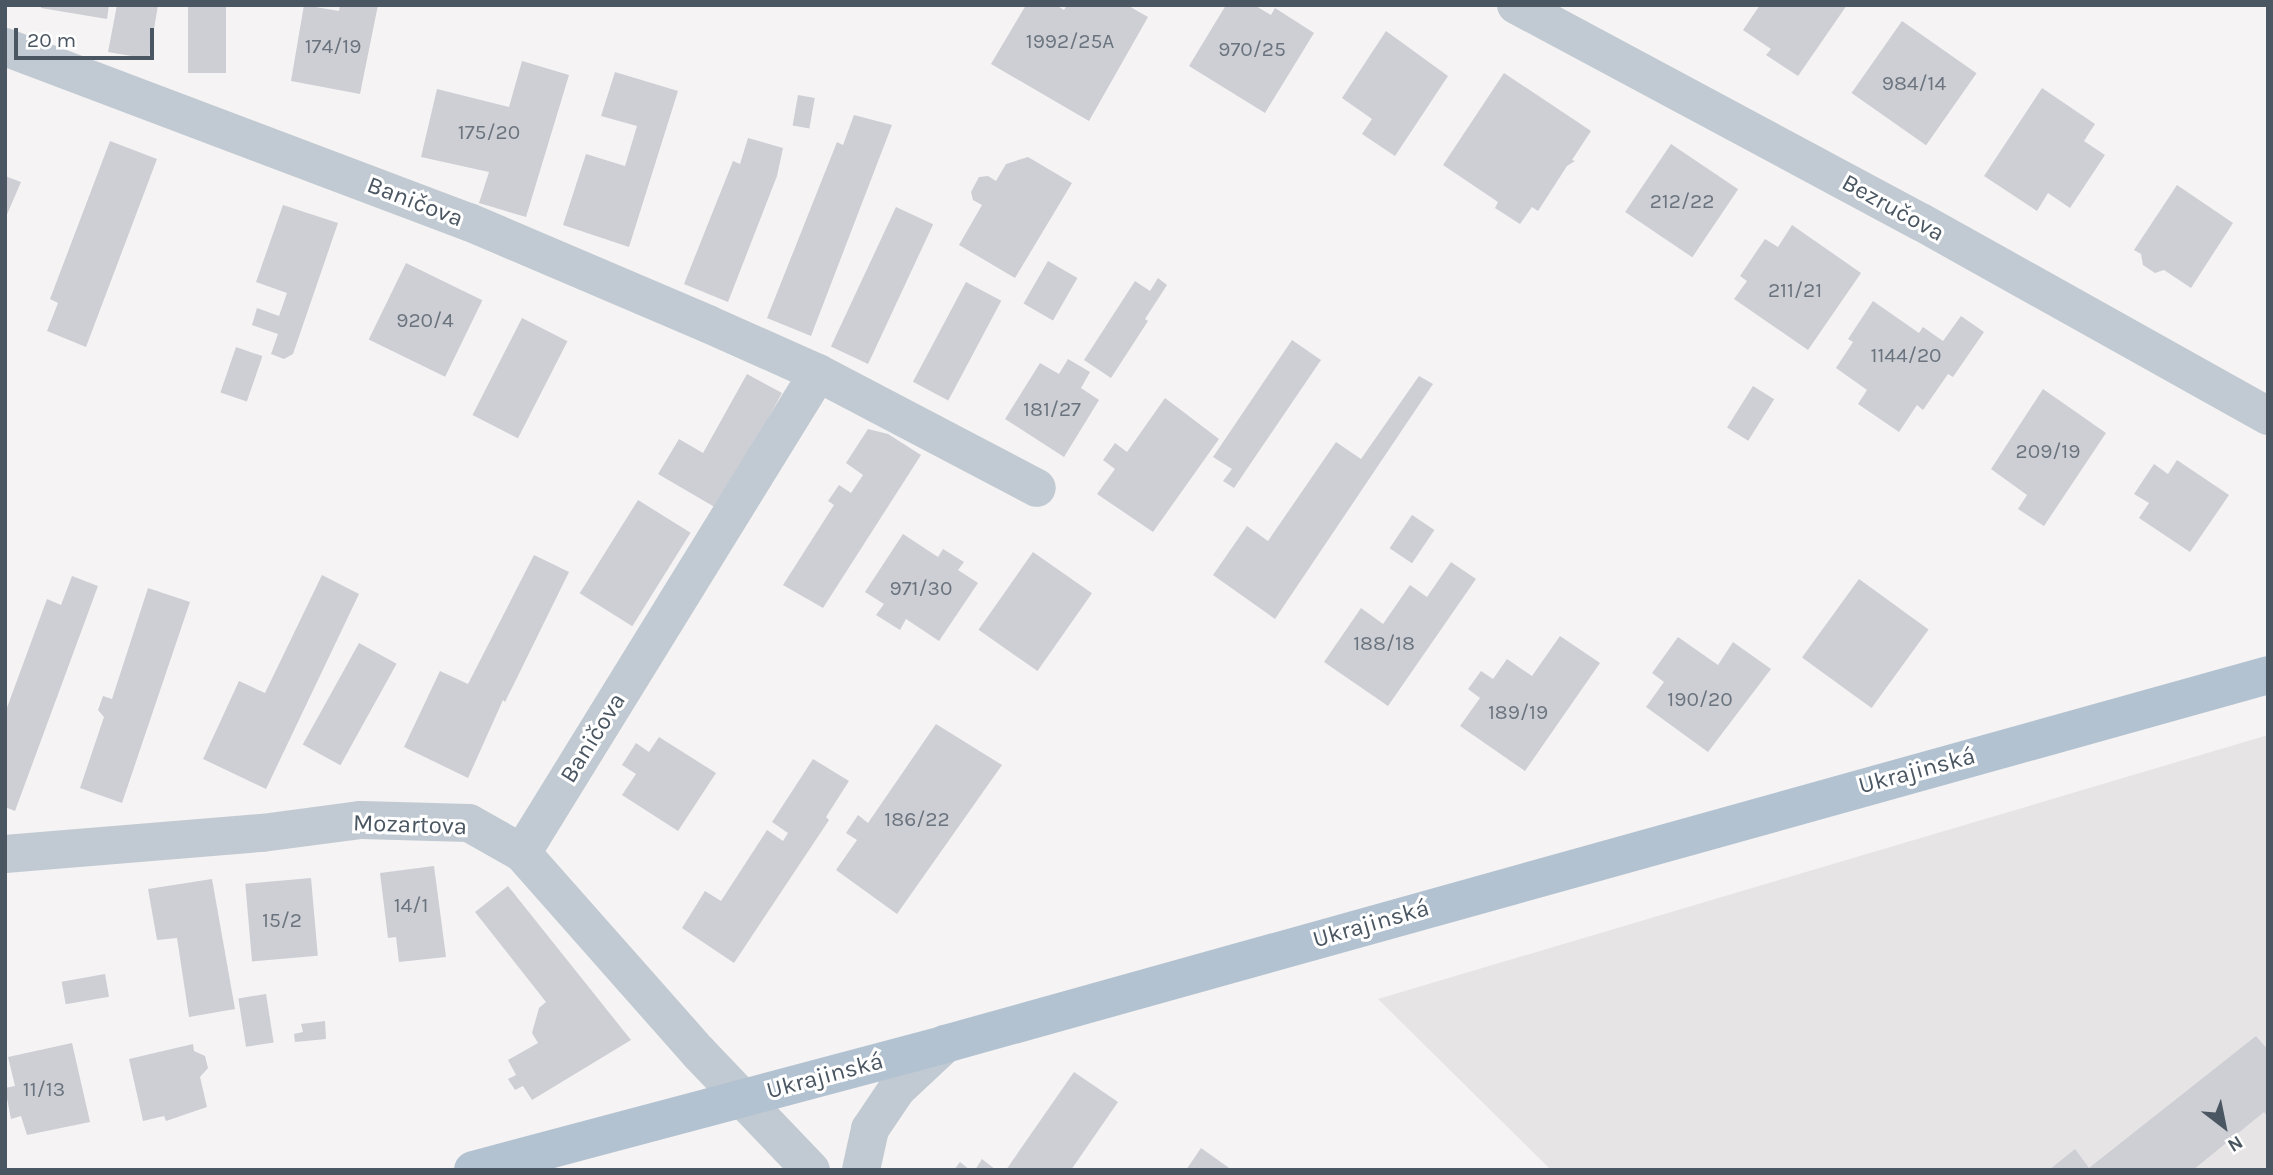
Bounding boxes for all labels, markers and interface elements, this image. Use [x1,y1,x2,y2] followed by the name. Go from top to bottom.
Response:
[18,14,158,58] scale bar
[27,28,76,52] text: 20 m
[1026,28,1114,54] house number: 1992/25A
[305,33,361,59] house number: 174/19
[1218,36,1286,62] house number: 970/25
[1882,70,1946,96] house number: 984/14
[458,119,520,145] house number: 175/20
[1837,168,1949,248] street label: Bezručova
[363,171,467,233] street label: Baničova
[1650,188,1714,214] house number: 212/22
[1768,277,1822,303] house number: 211/21
[396,307,454,333] house number: 920/4
[1870,342,1942,368] house number: 1144/20
[1023,396,1081,422] house number: 181/27
[2016,438,2080,464] house number: 209/19
[890,575,952,601] house number: 971/30
[1353,630,1415,656] house number: 188/18
[1667,686,1733,712] house number: 190/20
[554,688,632,788] street label: Baničova
[1488,699,1548,725] house number: 189/19
[1856,742,1978,800] street label: Ukrajinská
[884,806,950,832] house number: 186/22
[352,809,468,841] street label: Mozartova
[394,892,428,918] house number: 14/1
[1310,894,1432,954] street label: Ukrajinská
[262,907,302,933] house number: 15/2
[764,1047,886,1105] street label: Ukrajinská
[23,1076,65,1102] house number: 11/13
[2189,1091,2259,1161] north arrow
[2224,1131,2247,1157] text: N

